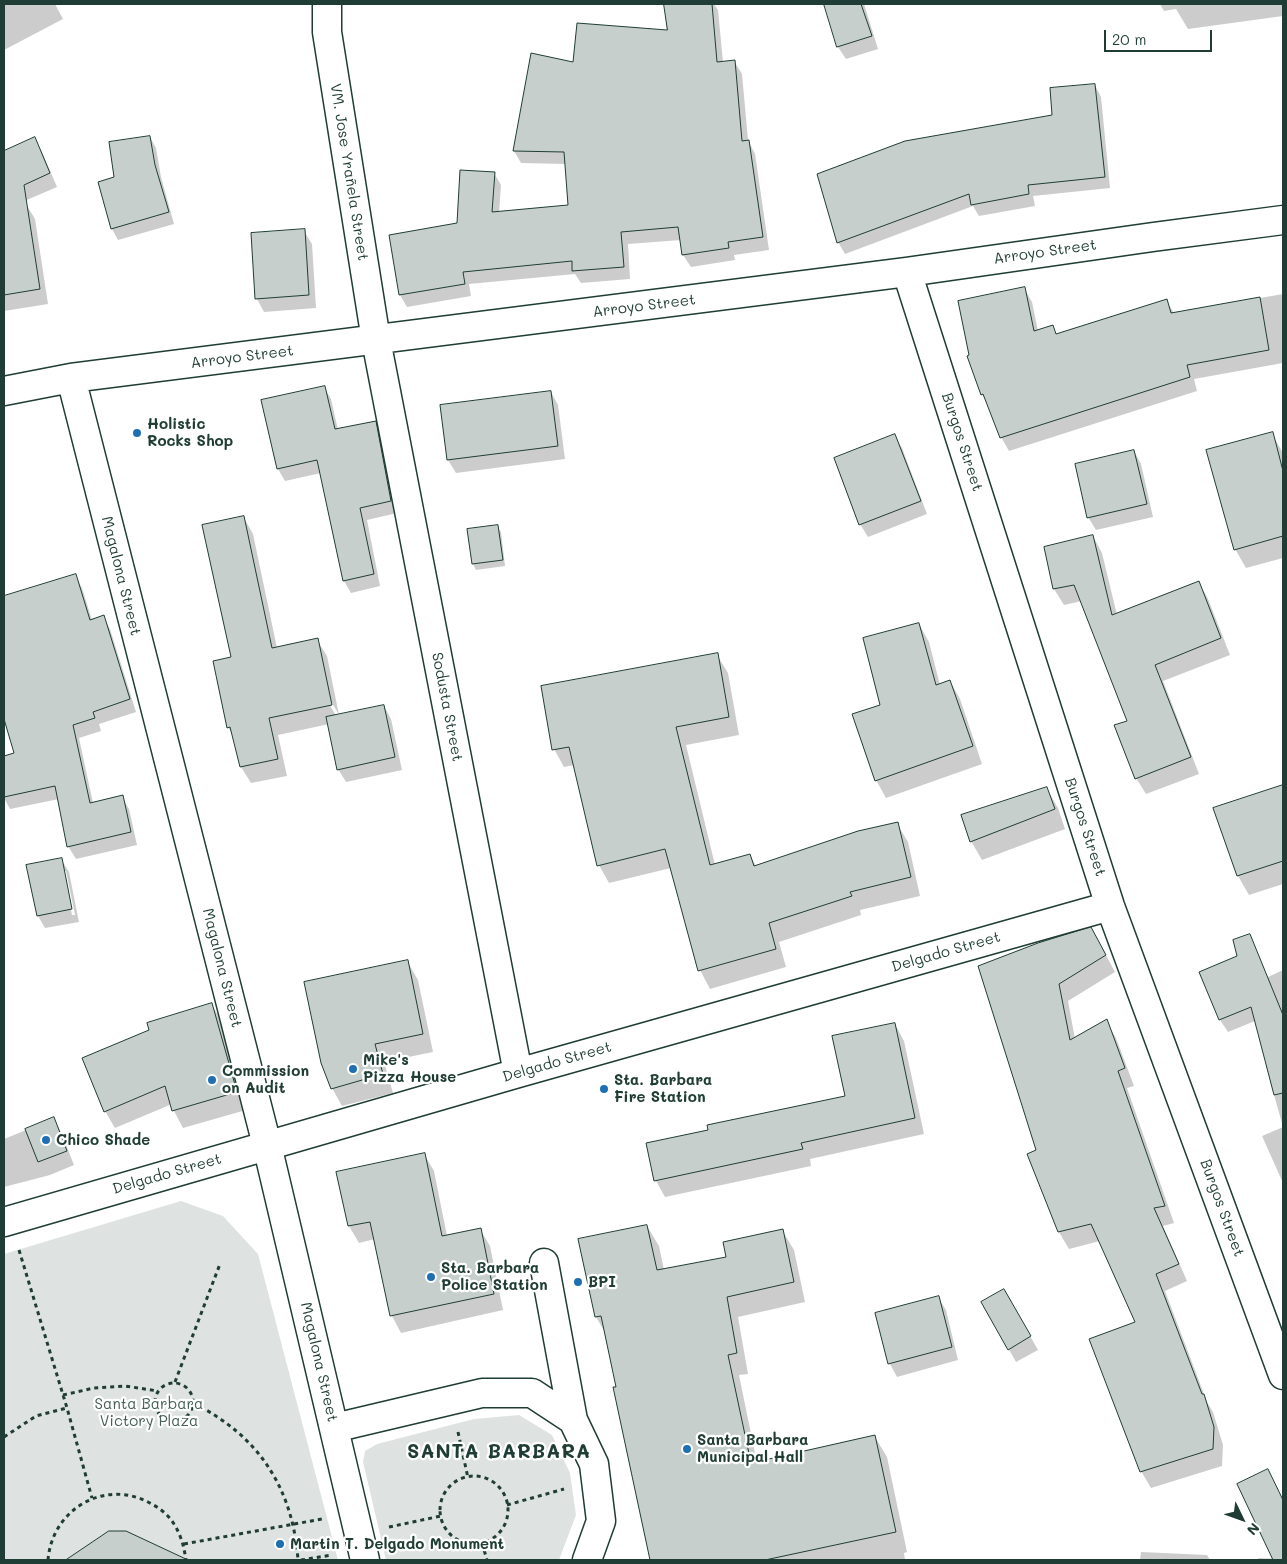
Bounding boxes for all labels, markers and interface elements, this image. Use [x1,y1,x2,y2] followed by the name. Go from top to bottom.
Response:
[1107,20,1214,52] scale bar
[1112,29,1146,49] text: 20 m
[326,82,372,262] street label: VM. Jose Yrañela Street
[992,236,1098,268] street label: Arroyo Street
[591,291,697,321] street label: Arroyo Street
[189,342,295,372] street label: Arroyo Street
[938,390,986,494] street label: Burgos Street
[147,415,233,450] place label: Holistic Rocks Shop
[131,427,143,439] marker: Holistic Rocks Shop
[97,515,145,637] street label: Magalona Street
[428,651,466,763] street label: Sodusta Street
[1061,775,1109,879] street label: Burgos Street
[198,907,246,1029] street label: Magalona Street
[890,928,1002,976] street label: Delgado Street
[501,1038,613,1086] street label: Delgado Street
[363,1051,456,1086] place label: Mike's Pizza House
[222,1062,309,1097] place label: Commission on Audit
[347,1063,359,1075] marker: Mike's Pizza House
[614,1071,712,1106] place label: Sta. Barbara Fire Station
[206,1074,218,1086] marker: Commission on Audit
[598,1083,610,1095] marker: Sta. Barbara Fire Station
[56,1131,150,1149] place label: Chico Shade
[40,1134,52,1146] marker: Chico Shade
[111,1150,223,1198] street label: Delgado Street
[1196,1157,1248,1259] street label: Burgos Street
[441,1259,547,1294] place label: Sta. Barbara Police Station
[425,1271,437,1283] marker: Sta. Barbara Police Station
[588,1273,616,1291] place label: BPI
[572,1276,584,1288] marker: BPI
[296,1300,342,1424] street label: Magalona Street
[95,1395,203,1430] park label: Santa Barbara Victory Plaza
[697,1431,808,1466] place label: Santa Barbara Municipal Hall
[405,1440,593,1464] district label: SANTA BARBARA
[681,1443,693,1455] marker: Santa Barbara Municipal Hall
[1217,1494,1267,1544] north arrow
[1243,1519,1264,1540] text: N
[290,1535,504,1553] place label: Martin T. Delgado Monument
[274,1538,286,1550] marker: Martin T. Delgado Monument

